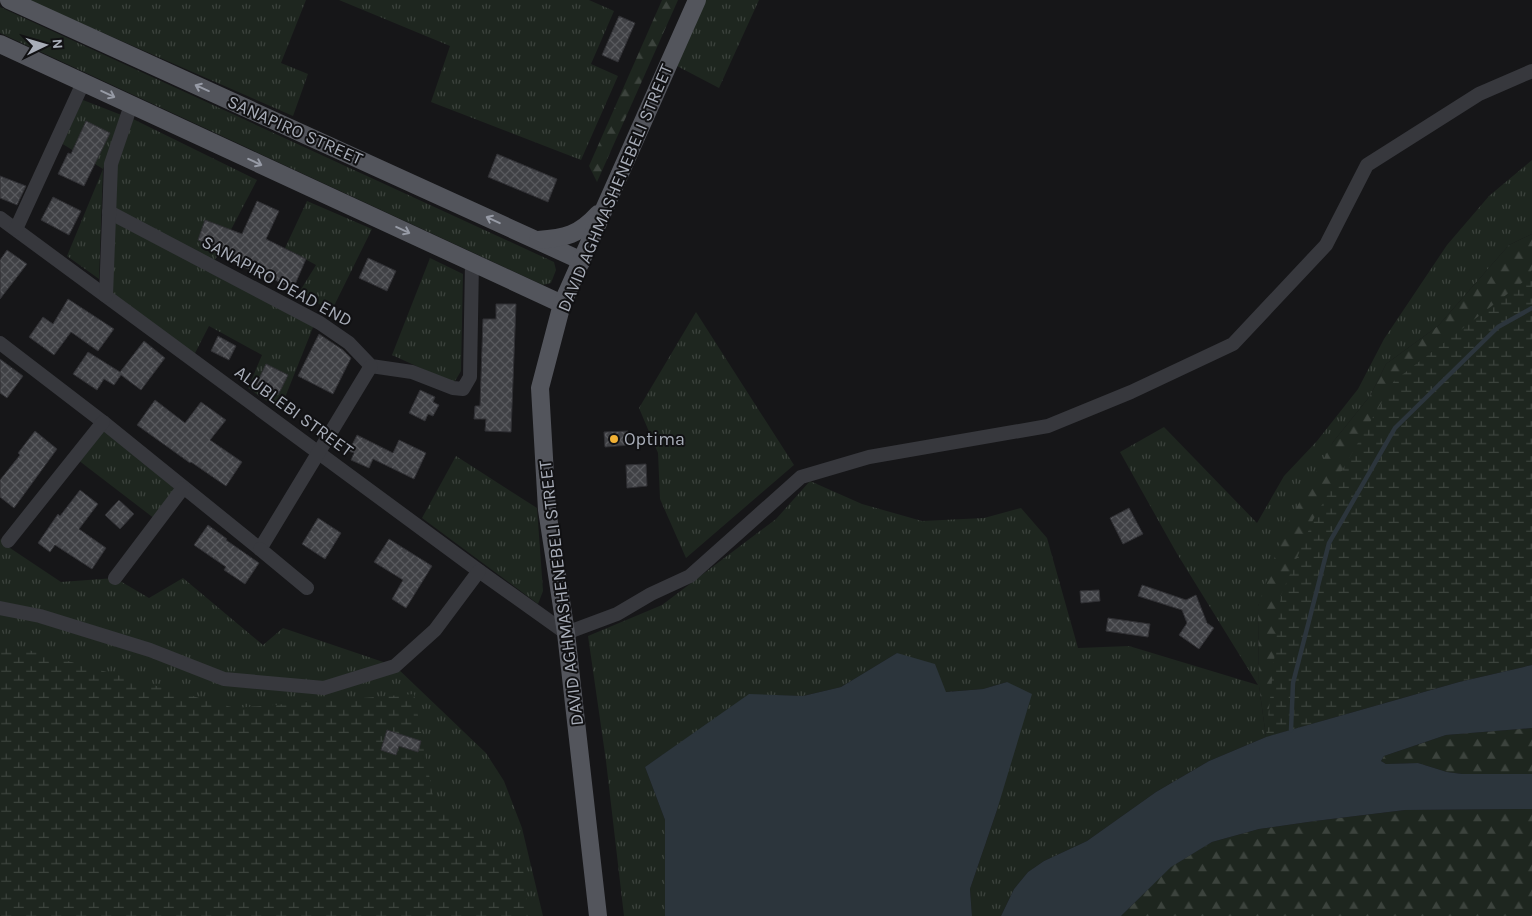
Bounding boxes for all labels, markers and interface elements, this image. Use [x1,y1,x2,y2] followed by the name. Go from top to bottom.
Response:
[20,20,70,70] north arrow
[49,38,66,50] text: N
[553,61,677,315] street label: DAVID AGHMASHENEBELI STREET
[195,82,210,92] one-way arrow
[100,90,115,99] one-way arrow
[224,90,366,170] street label: SANAPIRO STREET
[247,158,262,167] one-way arrow
[486,215,501,225] one-way arrow
[395,226,410,236] one-way arrow
[198,231,356,331] street label: SANAPIRO DEAD END
[231,361,357,461] street label: ALUBLEBI STREET
[624,428,685,450] place label: Optima
[608,433,620,445] marker: Optima
[534,459,588,727] street label: DAVID AGHMASHENEBELI STREET

